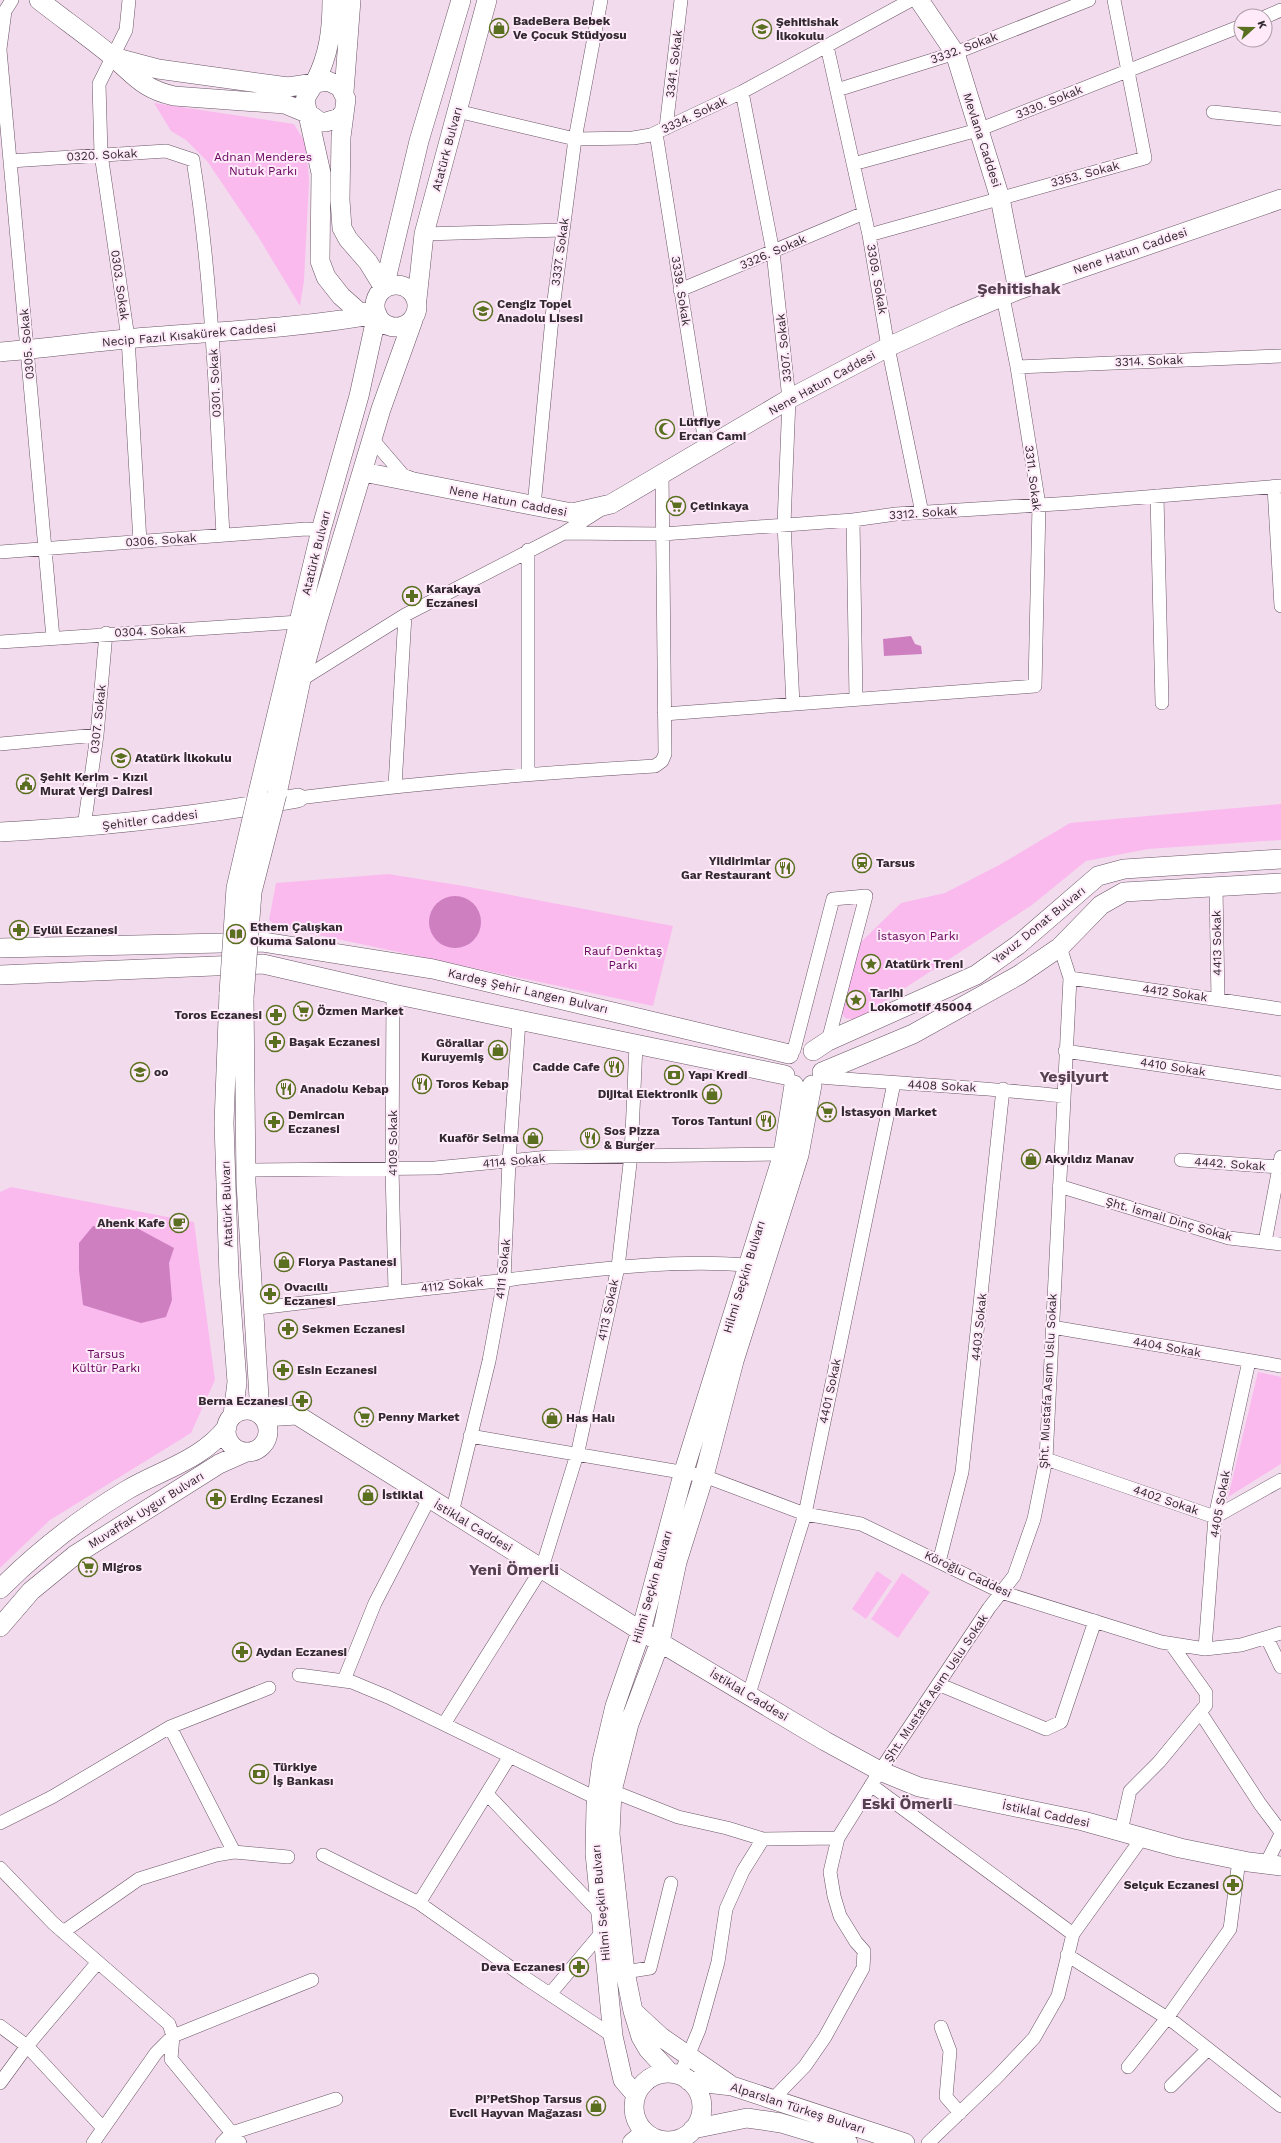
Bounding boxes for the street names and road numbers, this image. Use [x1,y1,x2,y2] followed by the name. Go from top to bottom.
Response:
[663,29,685,99] street label: 3341. Sokak
[929,29,1000,67] street label: 3332. Sokak
[1014,82,1085,122] street label: 3330. Sokak
[960,91,1004,189] street label: Mevlana Caddesi
[659,94,729,136] street label: 3334. Sokak
[429,105,465,193] street label: Atatürk Bulvarı
[66,146,138,164] street label: 0320. Sokak
[1049,158,1121,190] street label: 3353. Sokak
[548,217,572,287] street label: 3337. Sokak
[1071,225,1189,277] street label: Nene Hatun Caddesi
[738,232,808,272] street label: 3326. Sokak
[864,243,890,315] street label: 3309. Sokak
[108,249,132,321] street label: 0303. Sokak
[669,255,693,327] street label: 3339. Sokak
[17,308,37,380] street label: 0305. Sokak
[773,313,795,383] street label: 3307. Sokak
[101,320,277,350] street label: Necip Fazıl Kısakürek Caddesi
[206,348,224,418] street label: 0301. Sokak
[766,348,878,418] street label: Nene Hatun Caddesi
[1115,353,1184,369] street label: 3314. Sokak
[1022,444,1044,512] street label: 3311. Sokak
[448,483,568,519] street label: Nene Hatun Caddesi
[889,504,958,522] street label: 3312. Sokak
[299,509,333,597] street label: Atatürk Bulvarı
[125,531,197,549] street label: 0306. Sokak
[114,622,186,640] street label: 0304. Sokak
[87,684,109,754] street label: 0307. Sokak
[101,807,199,833] street label: Şehitler Caddesi
[990,883,1088,967] street label: Yavuz Donat Bulvarı
[1209,910,1225,976] street label: 4413 Sokak
[447,966,609,1016] street label: Kardeş Şehir Langen Bulvarı
[1142,982,1209,1005] street label: 4412 Sokak
[1139,1055,1207,1079] street label: 4410 Sokak
[907,1077,977,1095] street label: 4408 Sokak
[386,1110,400,1176] street label: 4109 Sokak
[482,1151,546,1171] street label: 4114 Sokak
[1194,1155,1266,1173] street label: 4442. Sokak
[218,1160,236,1248] street label: Atatürk Bulvarı
[1104,1194,1234,1244] street label: Şht. İsmail Dinç Sokak
[720,1219,768,1335] street label: Hilmi Seçkin Bulvarı
[493,1238,513,1300] street label: 4111 Sokak
[420,1275,484,1295] street label: 4112 Sokak
[595,1278,621,1342] street label: 4113 Sokak
[968,1292,990,1362] street label: 4403 Sokak
[1036,1293,1060,1469] street label: Şht. Mustafa Asım Uslu Sokak
[1132,1334,1202,1360] street label: 4404 Sokak
[816,1357,844,1425] street label: 4401 Sokak
[86,1469,206,1551] street label: Muvaffak Uygur Bulvarı
[1207,1469,1233,1539] street label: 4405 Sokak
[1131,1482,1201,1518] street label: 4402 Sokak
[431,1497,515,1555] street label: İstiklal Caddesi
[629,1529,675,1645] street label: Hilmi Seçkin Bulvarı
[922,1548,1014,1600] street label: Köroğlu Caddesi
[881,1611,991,1765] street label: Şht. Mustafa Asım Uslu Sokak
[707,1666,791,1724] street label: İstiklal Caddesi
[1001,1798,1091,1830] street label: İstiklal Caddesi
[589,1844,613,1962] street label: Hilmi Seçkin Bulvarı
[729,2080,867,2136] street label: Alparslan Türkeş Bulvarı

